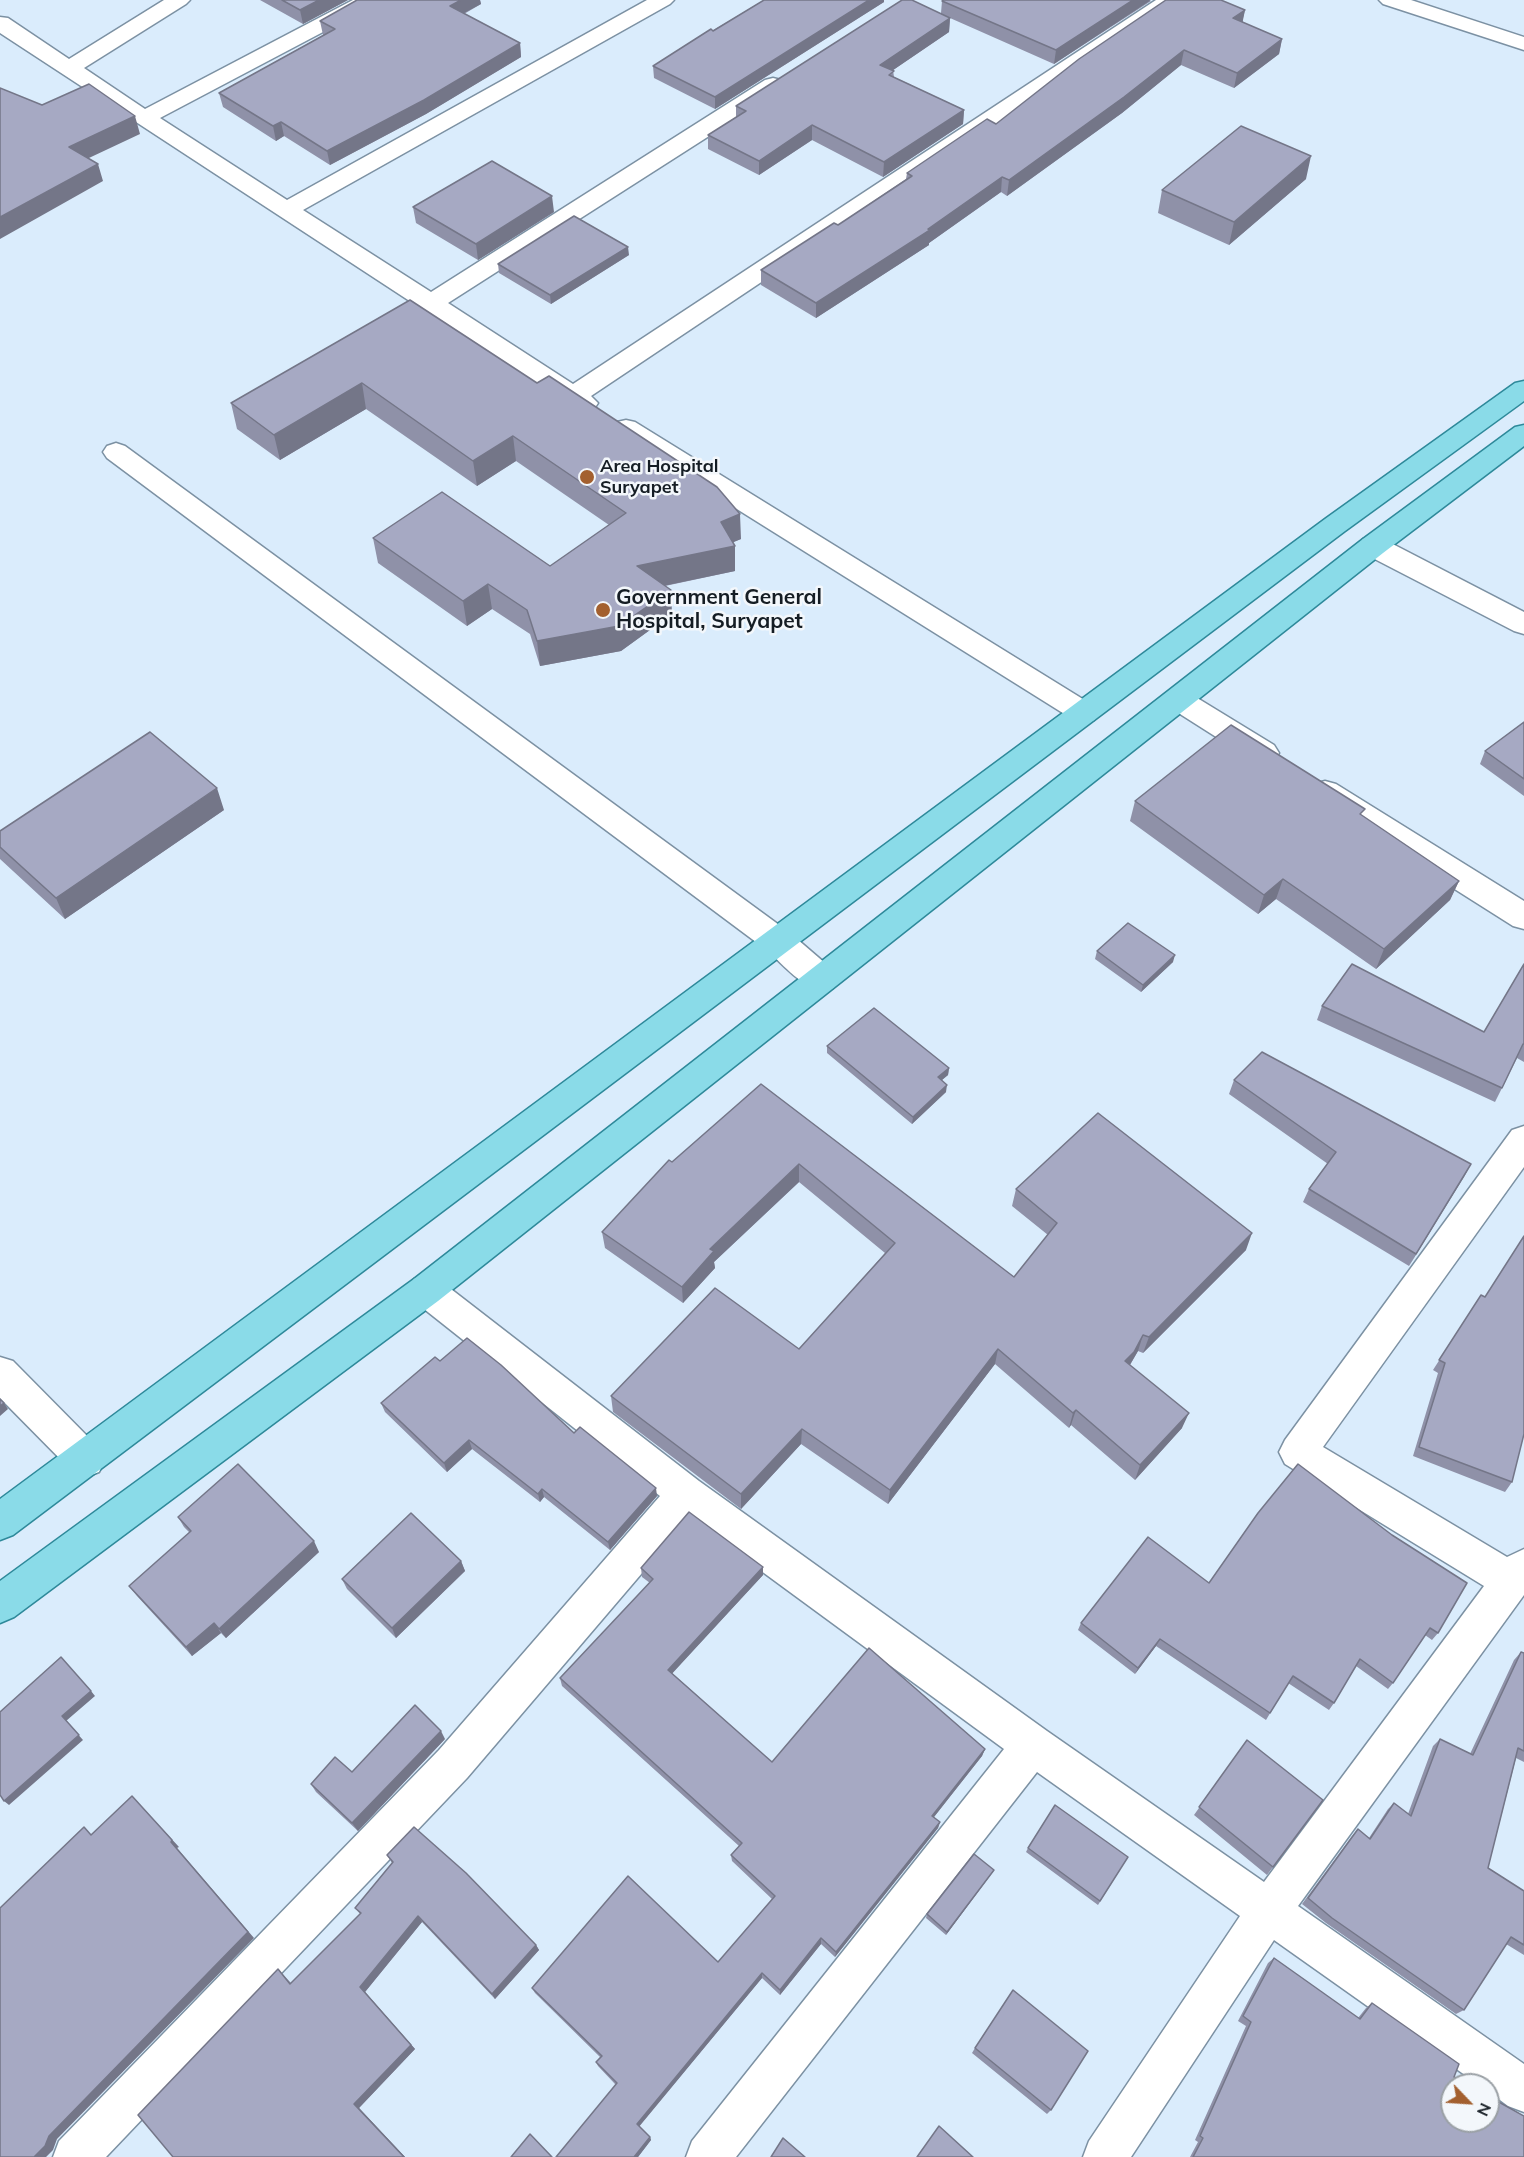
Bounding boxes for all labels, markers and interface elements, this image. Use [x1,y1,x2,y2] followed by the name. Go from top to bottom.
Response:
[600,456,719,498] place label: Area Hospital Suryapet
[578,468,596,486] marker: Area Hospital Suryapet
[616,585,822,635] place label: Government General Hospital, Suryapet
[594,601,612,619] marker: Government General Hospital, Suryapet
[1440,2073,1500,2133] north arrow
[1473,2100,1496,2119] text: N

